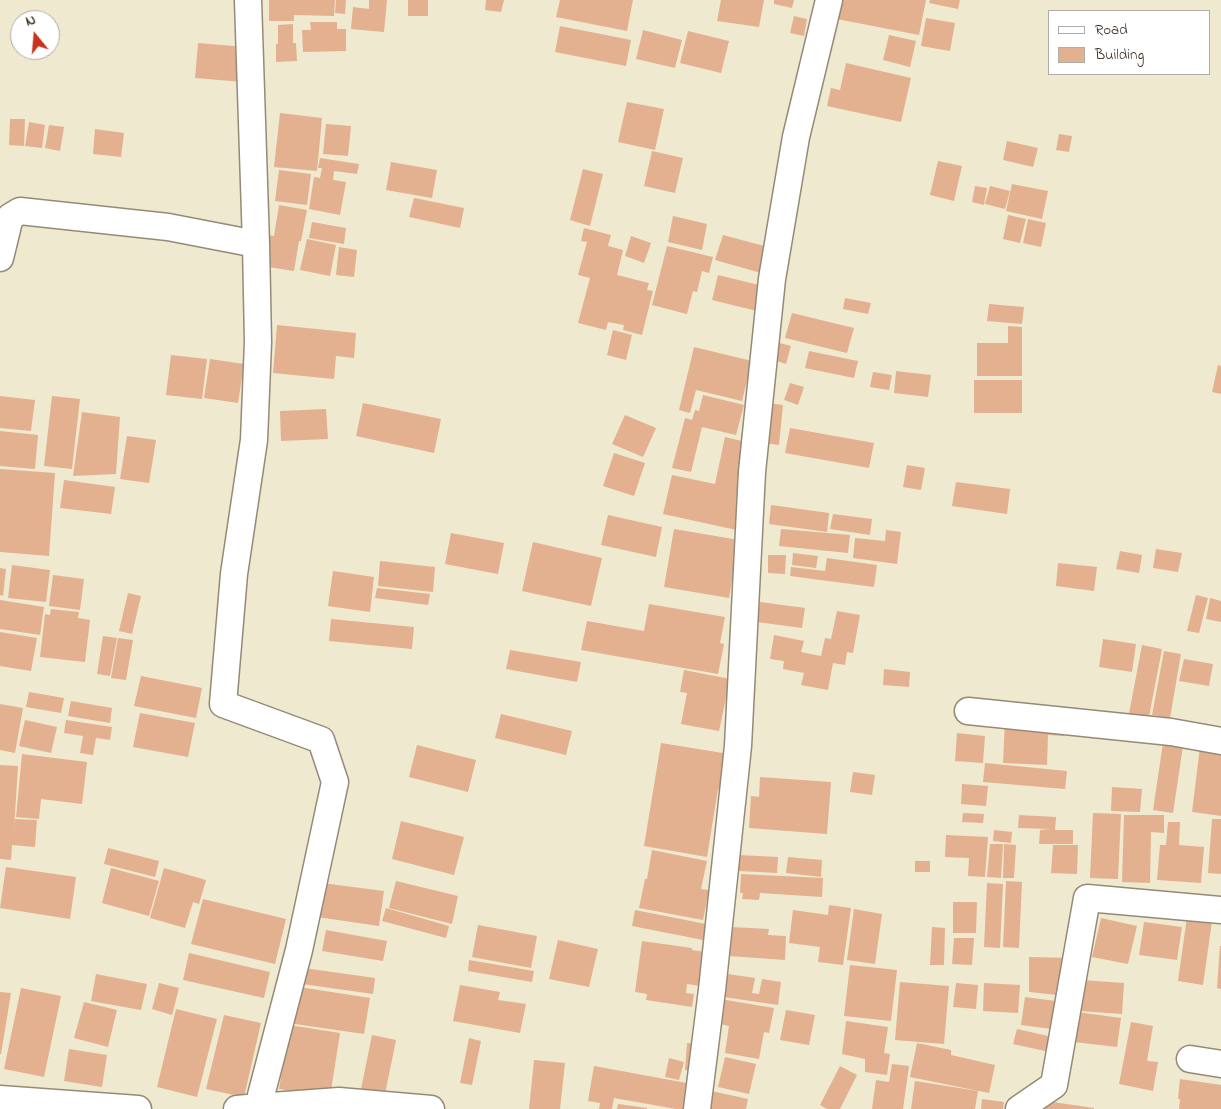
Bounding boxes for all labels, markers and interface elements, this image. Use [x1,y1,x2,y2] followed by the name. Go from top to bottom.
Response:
[10,10,60,60] north arrow
[23,10,38,33] text: N
[1048,10,1211,75] legend
[1095,19,1128,41] text: Road
[1095,44,1144,66] text: Building

